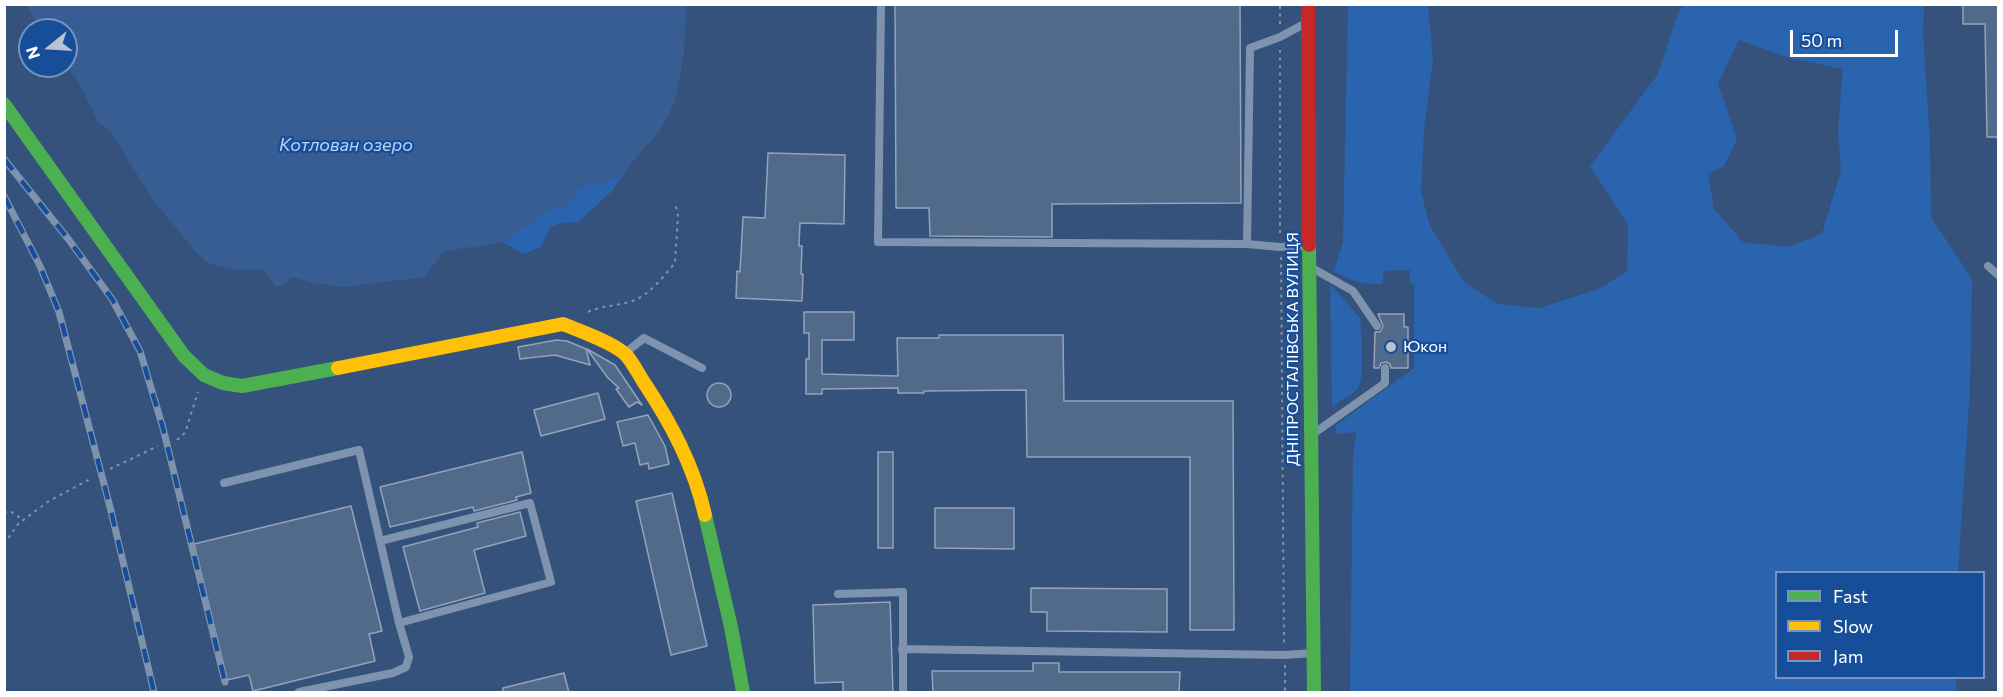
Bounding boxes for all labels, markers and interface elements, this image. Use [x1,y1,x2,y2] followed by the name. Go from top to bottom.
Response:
[18,18,78,78] north arrow
[1793,18,1901,56] scale bar
[1801,29,1842,51] text: 50 m
[21,44,43,62] text: N
[279,134,413,156] water label: Котлован озеро
[1283,232,1303,466] street label: ДНІПРОСТАЛІВСЬКА ВУЛИЦЯ
[1403,337,1447,357] place label: Юкон
[1384,340,1398,354] marker: Юкон
[1775,571,1985,679] legend
[1833,585,1868,607] text: Fast
[1833,615,1873,637] text: Slow
[1833,645,1863,667] text: Jam

